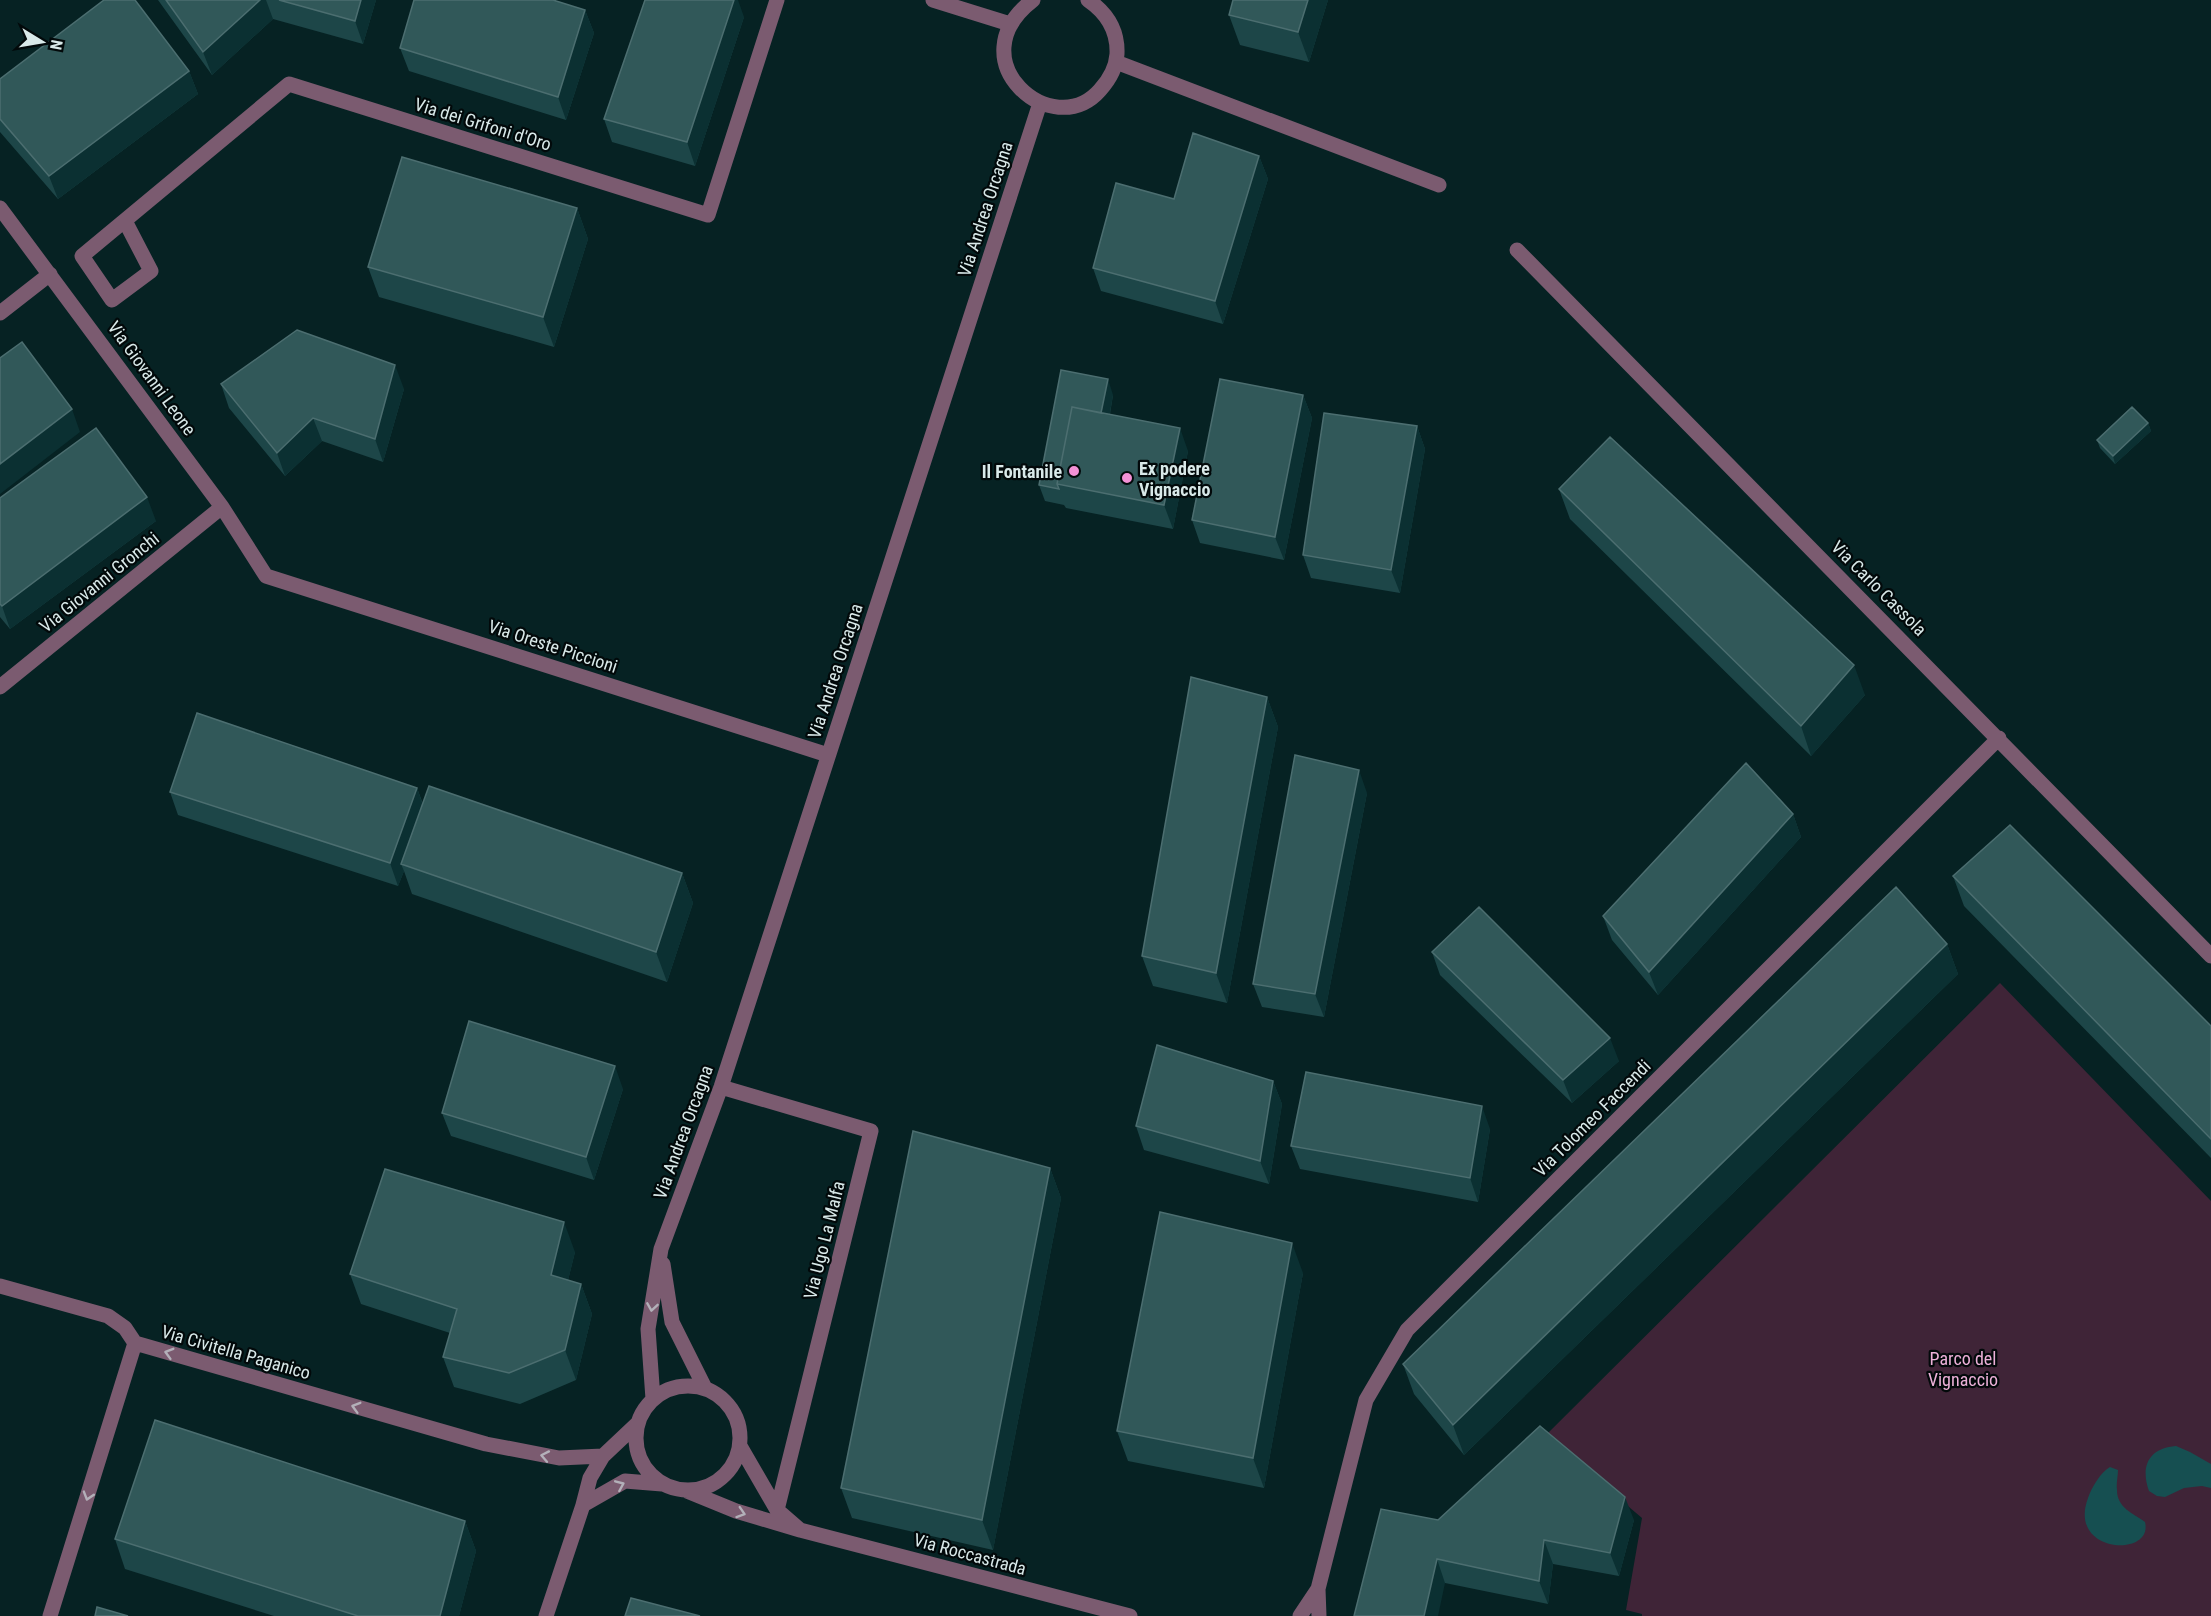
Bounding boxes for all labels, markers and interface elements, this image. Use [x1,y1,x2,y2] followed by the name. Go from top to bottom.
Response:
[12,12,72,72] north arrow
[46,38,66,51] text: N
[412,93,554,155] street label: Via dei Grifoni d'Oro
[953,139,1017,279] street label: Via Andrea Orcagna
[104,317,200,439] street label: Via Giovanni Leone
[1139,458,1210,500] place label: Ex podere Vignaccio
[982,461,1062,482] place label: Il Fontanile
[1067,464,1081,478] marker: Il Fontanile
[1120,471,1134,485] marker: Ex podere Vignaccio
[35,527,163,637] street label: Via Giovanni Gronchi
[1827,536,1931,640] street label: Via Carlo Cassola
[803,601,867,741] street label: Via Andrea Orcagna
[486,615,620,677] street label: Via Oreste Piccioni
[1529,1055,1655,1181] street label: Via Tolomeo Faccendi
[649,1062,717,1202] street label: Via Andrea Orcagna
[799,1179,849,1301] street label: Via Ugo La Malfa
[646,1302,658,1311] one-way arrow
[159,1321,313,1383] street label: Via Civitella Paganico
[164,1348,175,1360] one-way arrow
[1928,1348,1998,1390] park label: Parco del Vignaccio
[352,1402,362,1414] one-way arrow
[540,1450,550,1463] one-way arrow
[613,1480,624,1492] one-way arrow
[83,1490,95,1501] one-way arrow
[735,1505,746,1518] one-way arrow
[911,1529,1029,1579] street label: Via Roccastrada

